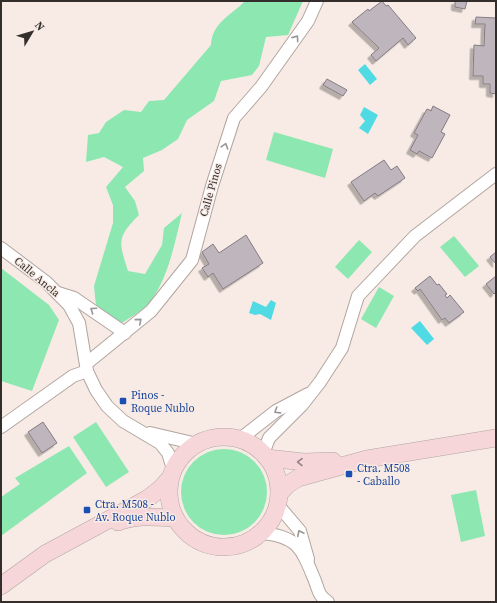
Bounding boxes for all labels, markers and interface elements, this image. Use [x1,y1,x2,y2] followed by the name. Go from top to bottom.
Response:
[12,12,52,52] north arrow
[31,18,48,34] text: N
[291,35,299,42] one-way arrow
[220,142,229,149] one-way arrow
[196,161,226,218] street label: Calle Pinos
[11,253,63,301] street label: Calle Ancla
[90,307,97,315] one-way arrow
[134,319,142,326] one-way arrow
[131,388,195,416] place label: Pinos - Roque Nublo
[118,396,128,406] marker: Pinos - Roque Nublo
[274,406,281,414] one-way arrow
[297,458,303,466] one-way arrow
[357,461,410,489] place label: Ctra. M508 - Caballo
[344,469,354,479] marker: Ctra. M508 - Caballo
[95,497,176,525] place label: Ctra. M508 - Av. Roque Nublo
[82,505,92,515] marker: Ctra. M508 - Av. Roque Nublo
[297,530,305,537] one-way arrow

